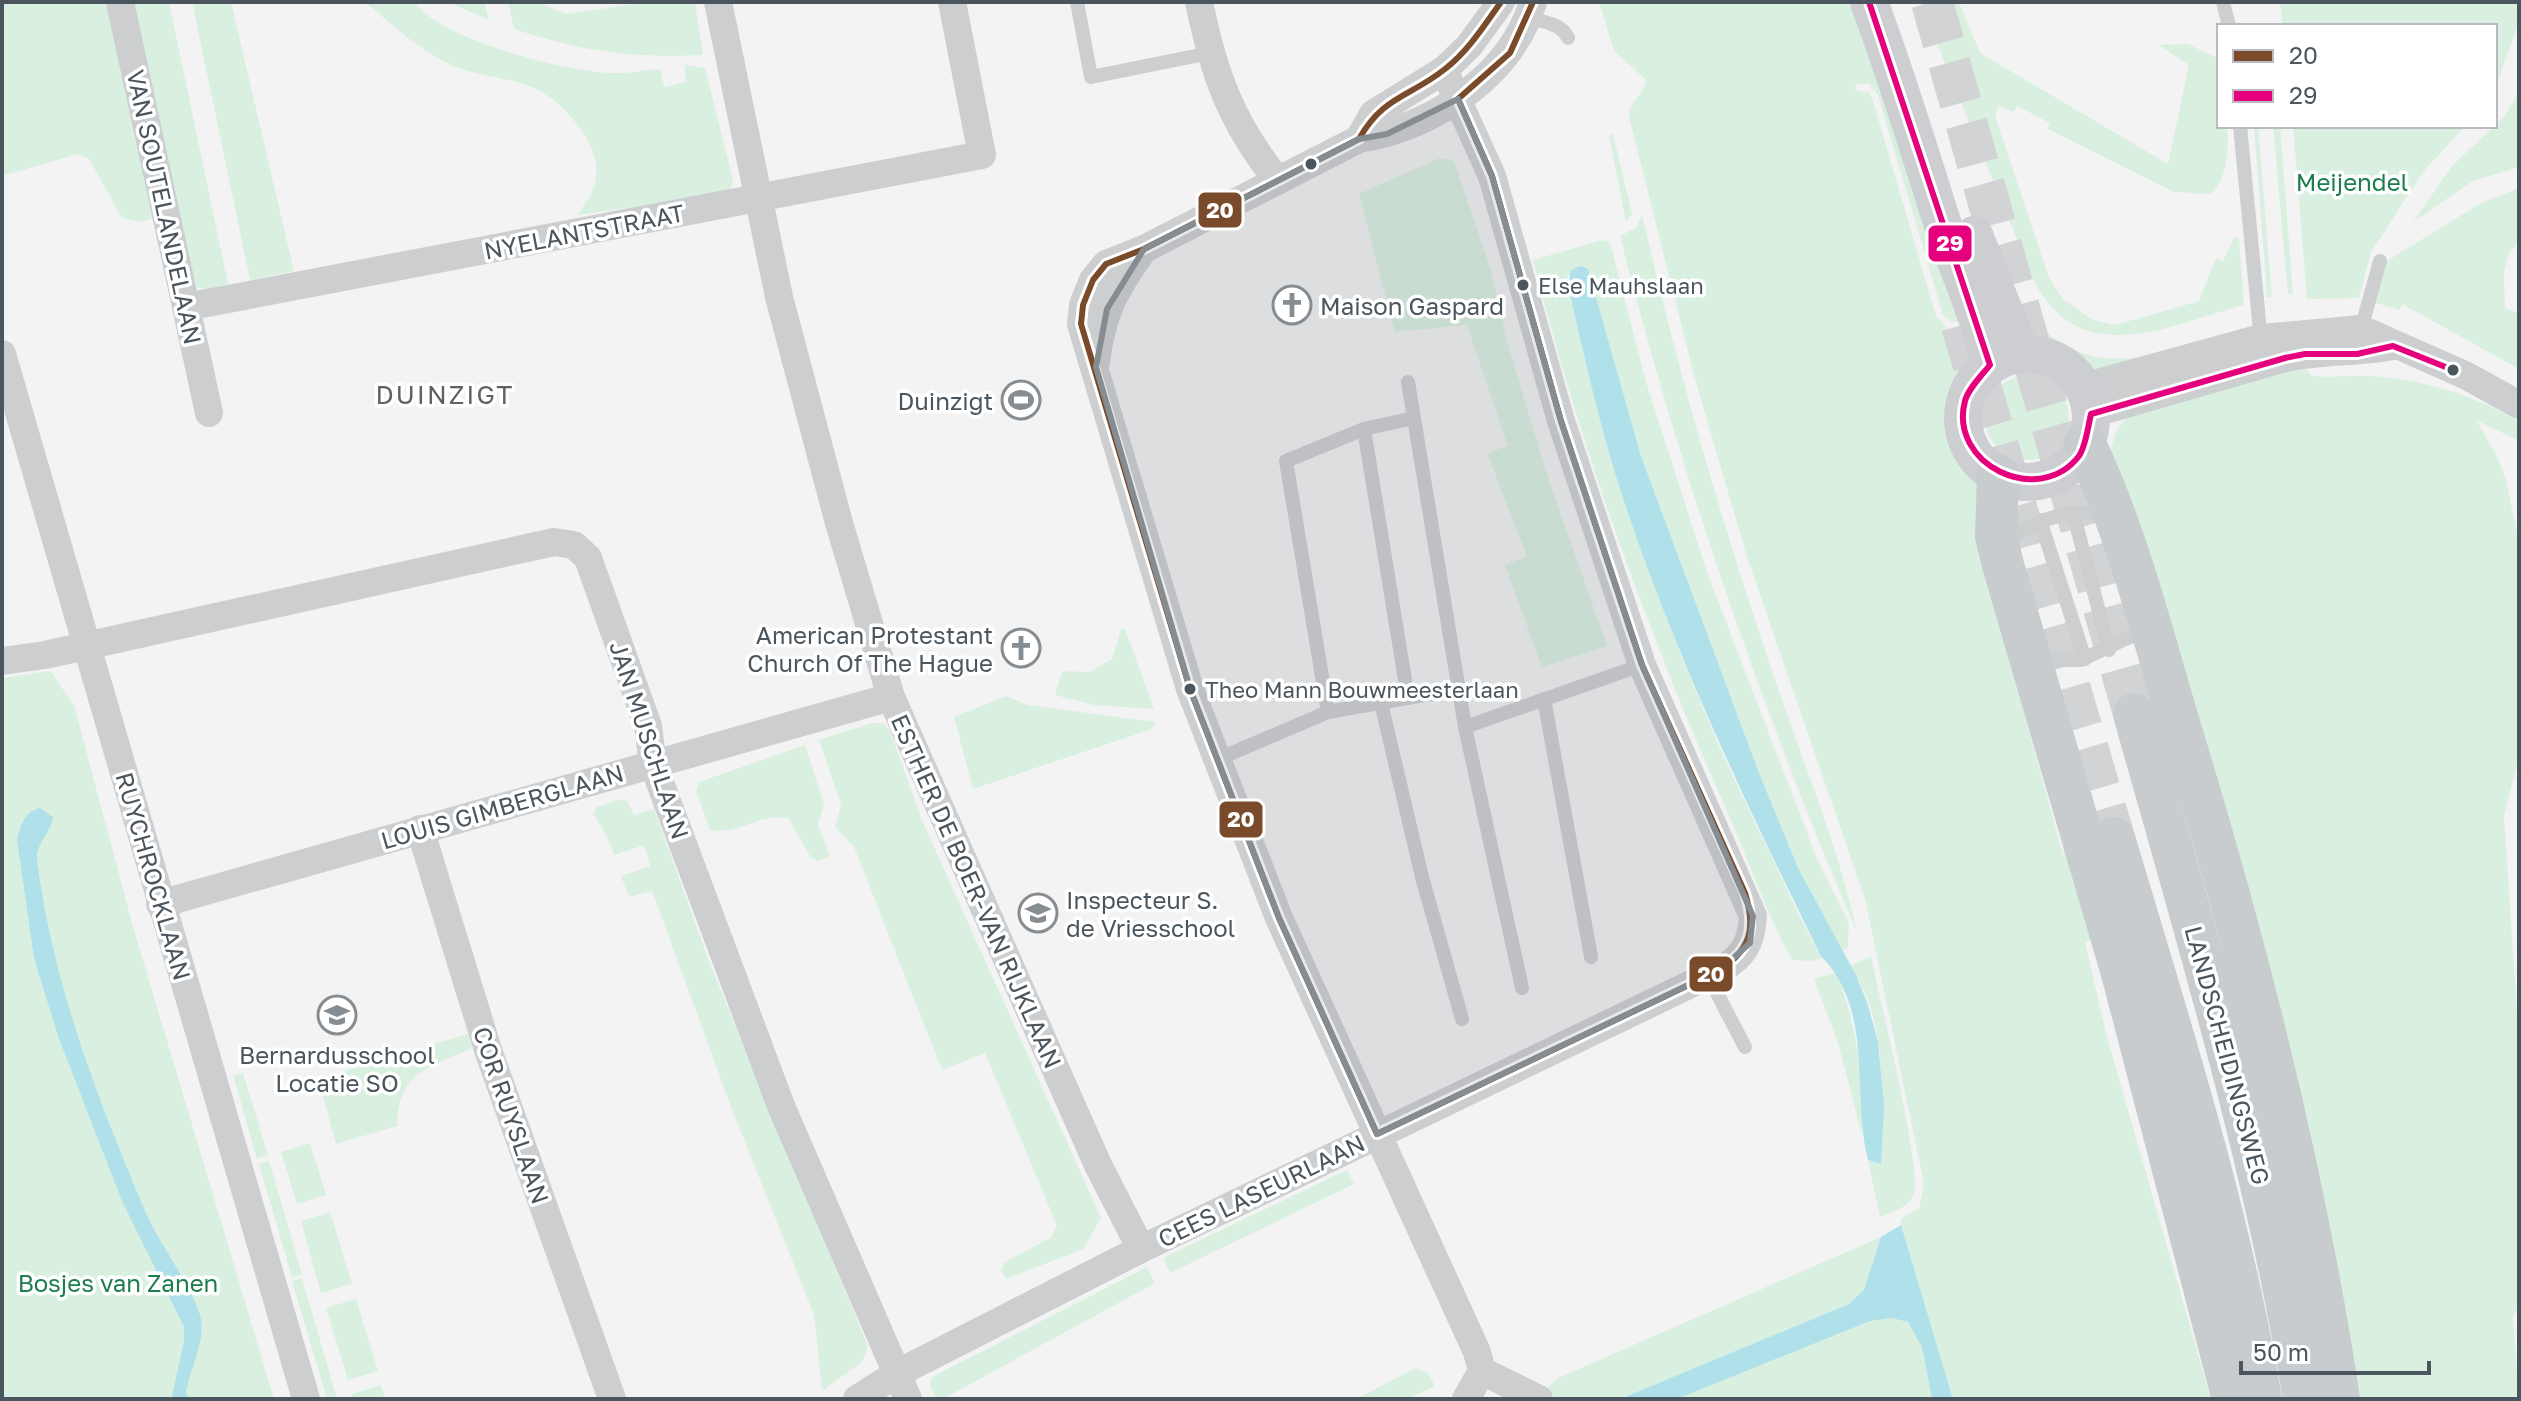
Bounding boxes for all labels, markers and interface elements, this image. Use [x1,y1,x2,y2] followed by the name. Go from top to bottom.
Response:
[2217,24,2497,128] legend
[2289,40,2318,69] text: 20
[122,67,208,347] street label: VAN SOUTELANDELAAN
[2289,80,2317,109] text: 29
[1303,156,1319,172] unlabelled marker
[2296,167,2408,196] park label: Meijendel
[1197,191,1243,229] line badge: 20
[1206,196,1234,223] text: 20
[481,197,687,265] street label: NYELANTSTRAAT
[1927,224,1973,263] line badge: 29
[1936,229,1964,256] text: 29
[1538,272,1704,299] place label: Else Mauhslaan
[1515,277,1531,293] marker: Else Mauhslaan
[1271,284,1313,326] church icon: Maison Gaspard
[1320,291,1504,320] place label: Maison Gaspard
[2445,362,2461,378] unlabelled marker
[376,379,514,410] district label: DUINZIGT
[1000,379,1042,421] sports icon: Duinzigt
[897,386,993,415] place label: Duinzigt
[747,620,993,677] place label: American Protestant Church Of The Hague
[1000,627,1042,669] church icon: American Protestant Church Of The Hague
[604,637,696,843] street label: JAN MUSCHLAAN
[1205,676,1519,703] place label: Theo Mann Bouwmeesterlaan
[1182,681,1198,697] marker: Theo Mann Bouwmeesterlaan
[886,710,1068,1072] street label: ESTHER DE BOER-VAN RIJKLAAN
[377,757,627,855] street label: LOUIS GIMBERGLAAN
[110,769,198,983] street label: RUYCHROCKLAAN
[1218,800,1264,839] line badge: 20
[1227,805,1255,832] text: 20
[1066,885,1235,942] place label: Inspecteur S. de Vriesschool
[1017,892,1059,934] school or university icon: Inspecteur S. de Vriesschool
[2179,922,2277,1188] street label: LANDSCHEIDINGSWEG
[1688,955,1734,993] line badge: 20
[1697,960,1725,987] text: 20
[316,994,358,1036] school or university icon: Bernardusschool Locatie SO
[468,1023,556,1207] street label: COR RUYSLAAN
[239,1040,435,1097] place label: Bernardusschool Locatie SO
[1153,1127,1369,1253] street label: CEES LASEURLAAN
[18,1268,218,1297] park label: Bosjes van Zanen
[2241,1325,2429,1375] scale bar
[2253,1337,2309,1366] text: 50 m

